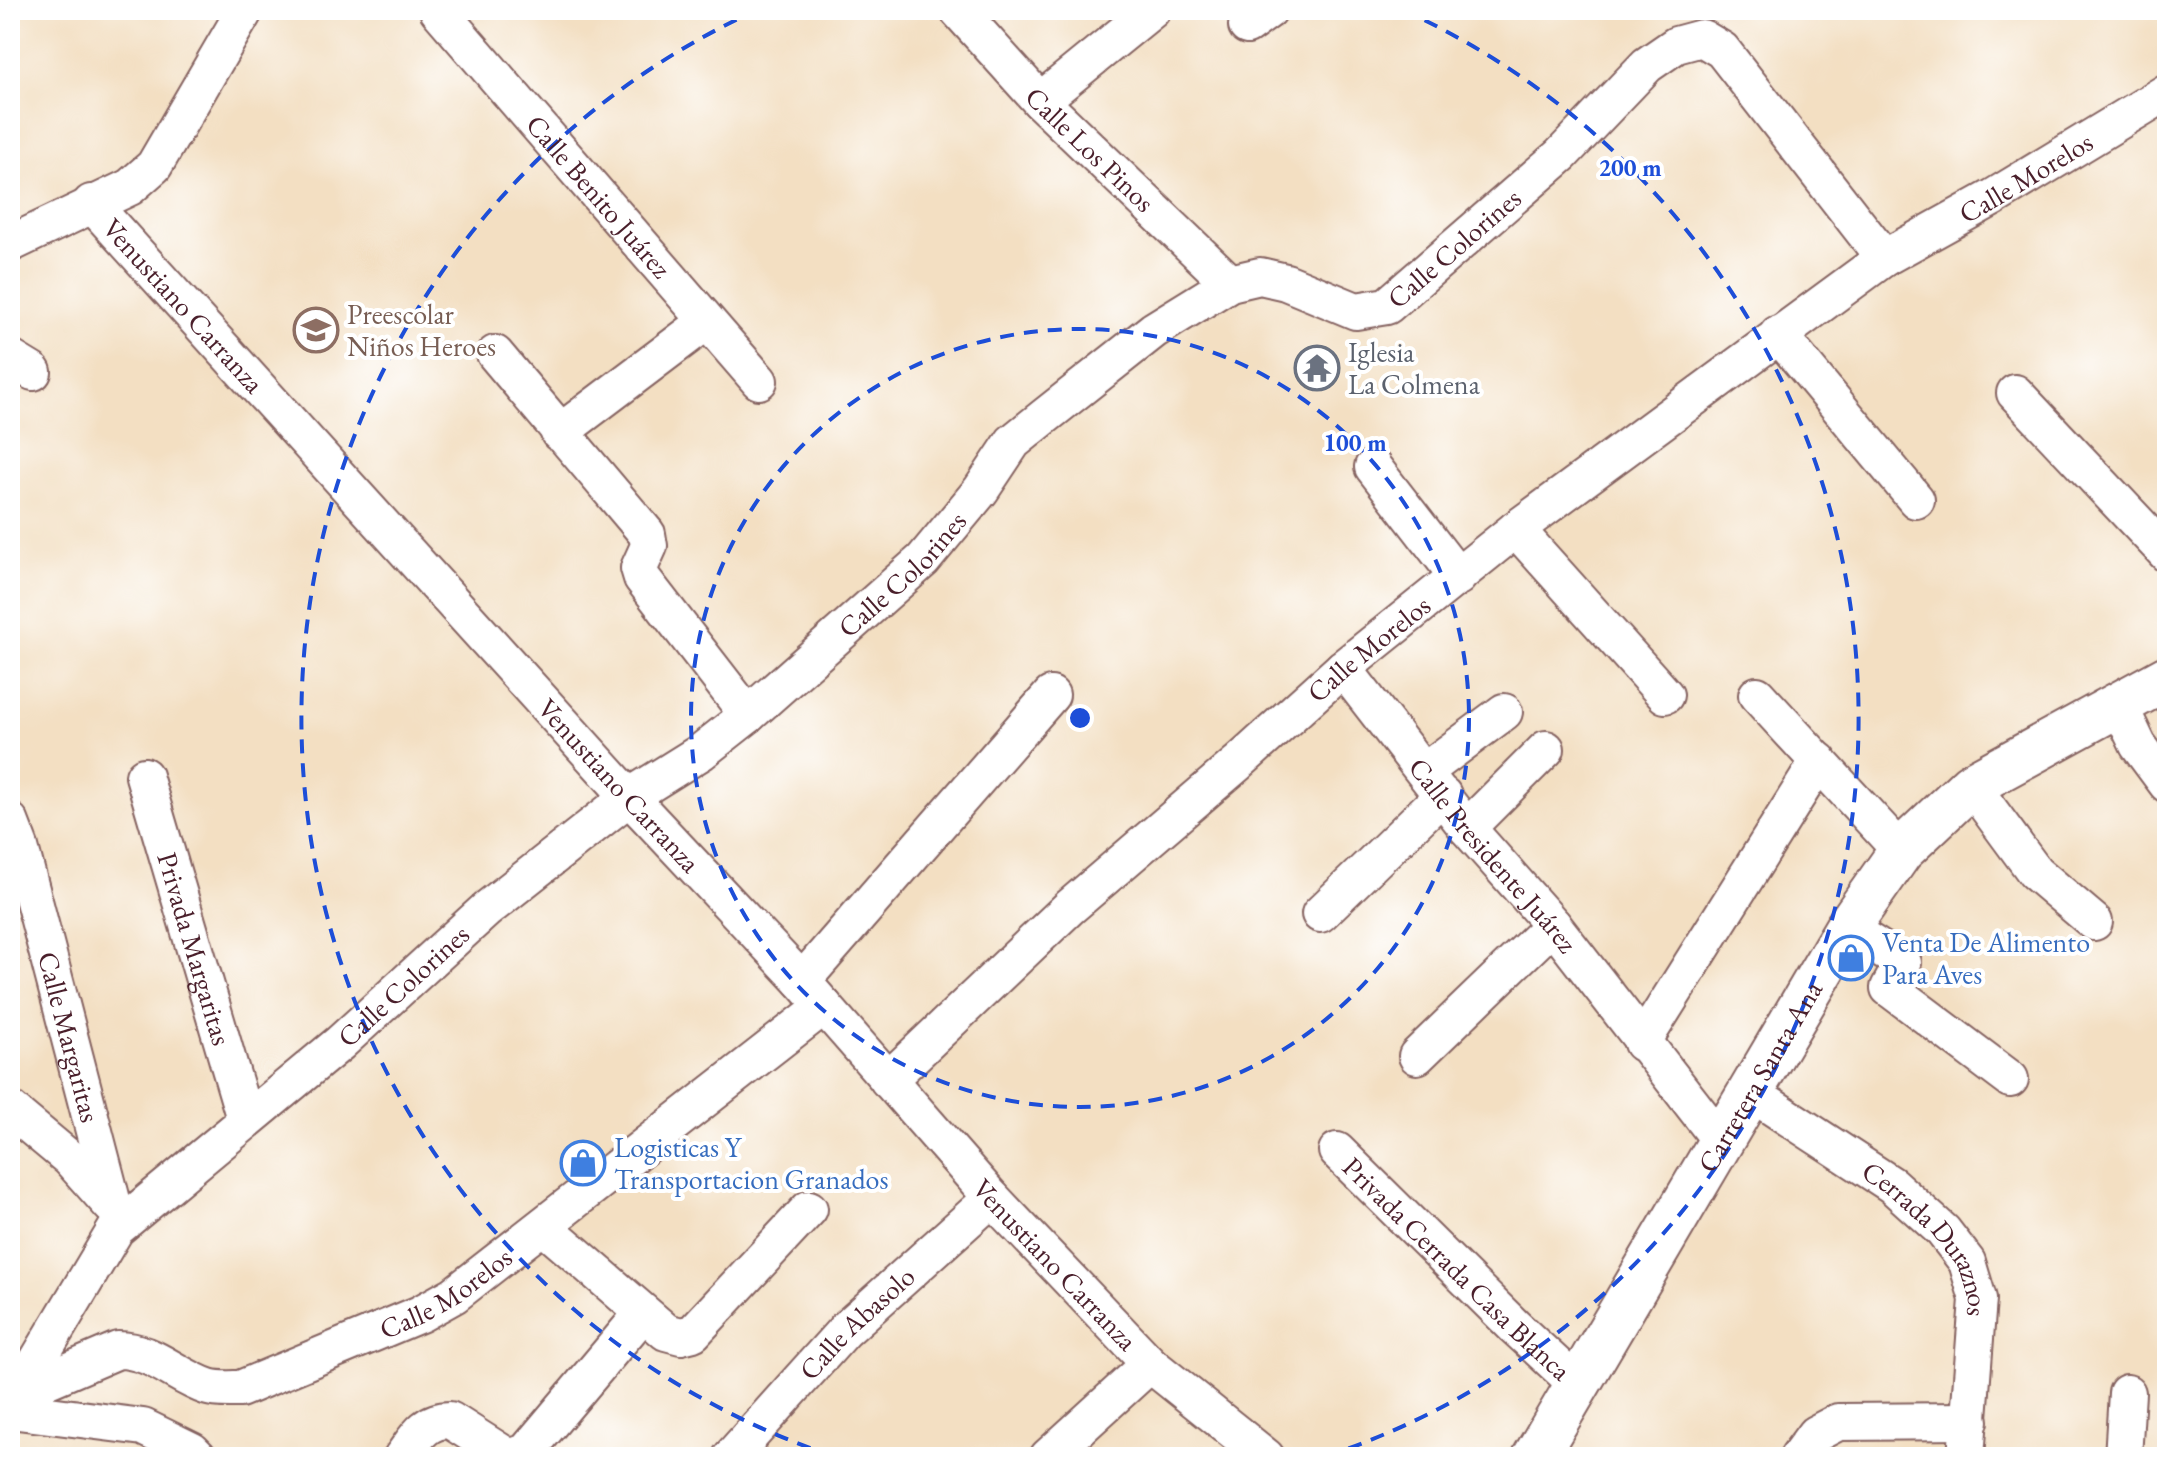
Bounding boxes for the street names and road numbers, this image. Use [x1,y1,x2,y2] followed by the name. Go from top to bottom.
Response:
[1018,79,1163,220] street label: Calle Los Pinos
[518,107,680,286] street label: Calle Benito Juárez
[1952,123,2099,231] street label: Calle Morelos
[1379,180,1528,316] street label: Calle Colorines
[95,210,273,401] street label: Venustiano Carranza
[830,504,974,645] street label: Calle Colorines
[1299,587,1438,710] street label: Calle Morelos
[530,690,709,880] street label: Venustiano Carranza
[1401,750,1586,960] street label: Calle Presidente Juárez
[149,848,240,1049] street label: Privada Margaritas
[330,916,477,1055] street label: Calle Colorines
[30,948,109,1126] street label: Calle Margaritas
[1689,973,1830,1179] street label: Carretera Santa Ana
[1335,1149,1580,1389] street label: Privada Cerrada Casa Blanca
[1855,1152,1996,1318] street label: Cerrada Duraznos
[965,1171,1146,1359] street label: Venustiano Carranza
[374,1239,519,1347] street label: Calle Morelos
[791,1258,922,1387] street label: Calle Abasolo

